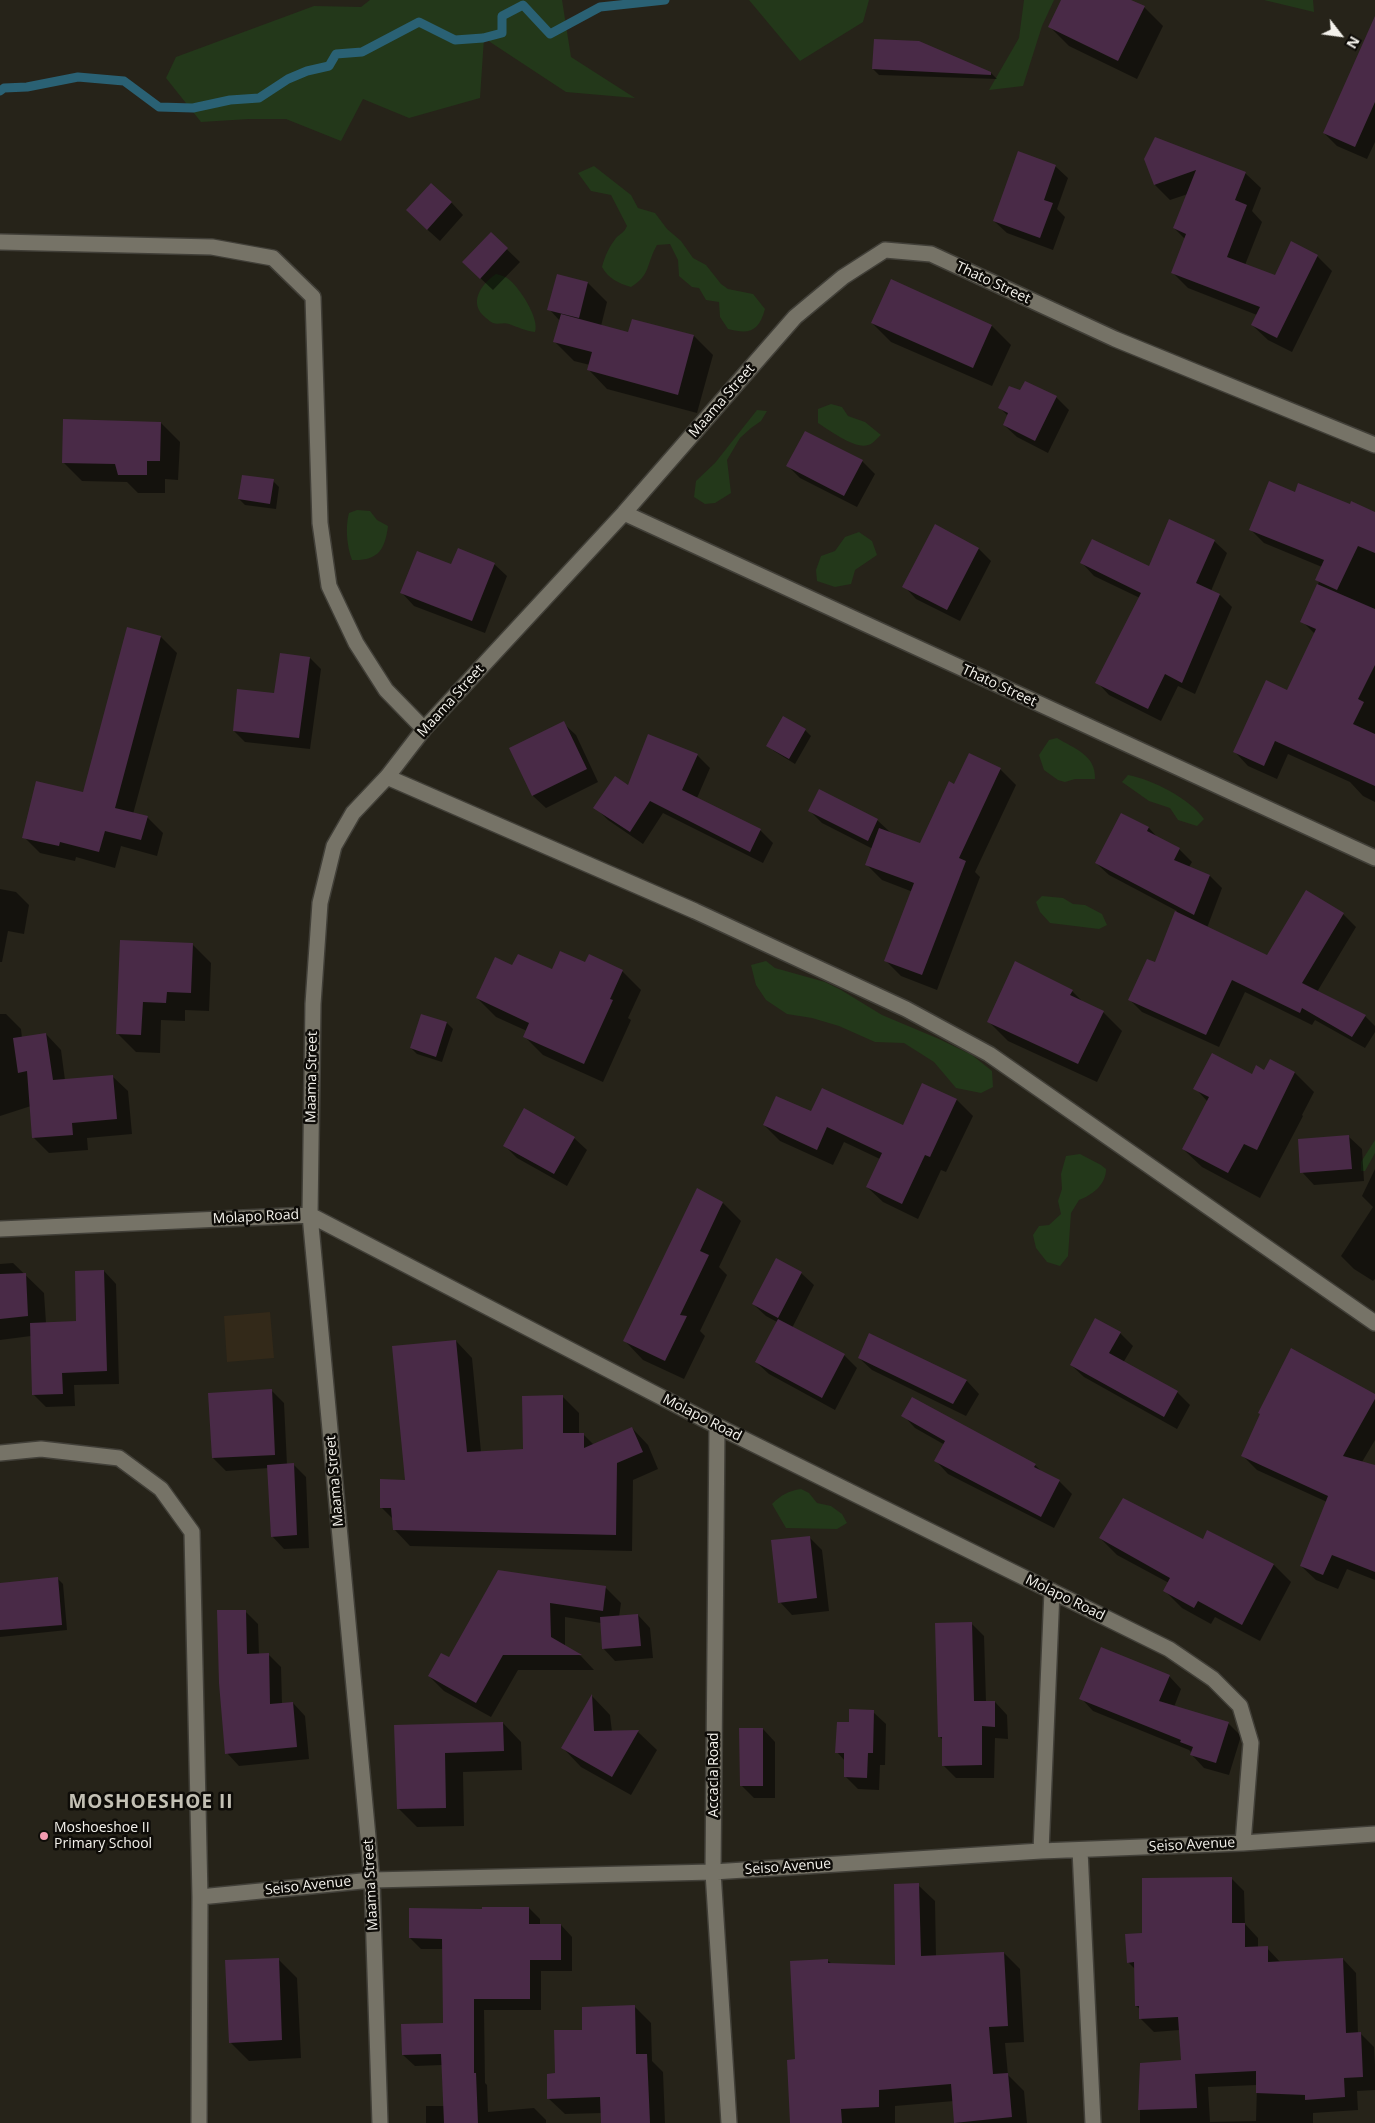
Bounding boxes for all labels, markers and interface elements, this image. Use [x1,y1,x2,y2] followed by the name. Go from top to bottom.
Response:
[1315,10,1365,60] north arrow
[1342,33,1365,52] text: N
[953,258,1033,308] street label: Thato Street
[686,361,758,441] street label: Maama Street
[414,661,488,741] street label: Maama Street
[959,661,1039,711] street label: Thato Street
[303,1031,321,1123] street label: Maama Street
[212,1206,300,1228] street label: Molapo Road
[660,1391,744,1445] street label: Molapo Road
[323,1435,347,1527] street label: Maama Street
[1023,1572,1107,1624] street label: Molapo Road
[706,1732,722,1818] street label: Accacia Road
[67,1792,235,1814] district label: MOSHOESHOE II
[54,1820,152,1852] place label: Moshoeshoe II Primary School
[38,1830,50,1842] marker: Moshoeshoe II Primary School
[1148,1834,1236,1856] street label: Seiso Avenue
[360,1839,382,1931] street label: Maama Street
[744,1856,832,1878] street label: Seiso Avenue
[264,1873,352,1899] street label: Seiso Avenue

